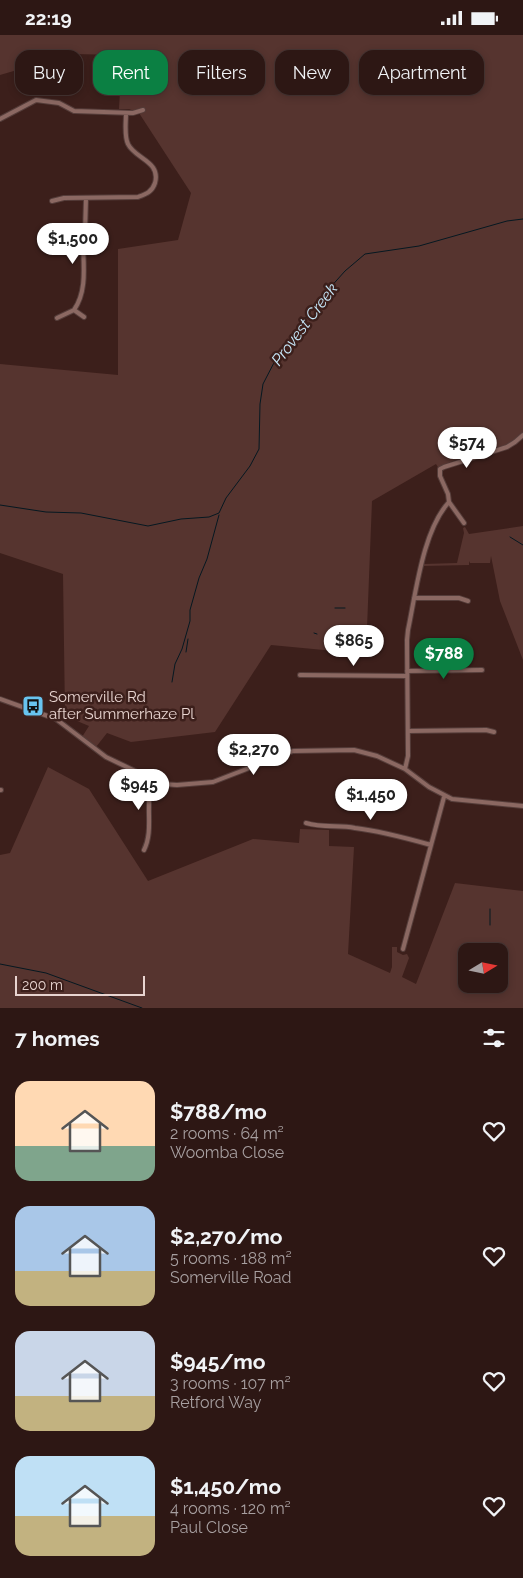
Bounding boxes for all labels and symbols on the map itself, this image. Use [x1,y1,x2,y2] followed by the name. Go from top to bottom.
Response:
[32,223,114,265] pin: $1,500
[267,279,342,369] water label: Provest Creek
[437,427,497,469] pin: $574
[324,625,384,667] pin: $865
[414,637,474,680] pin: $788
[49,688,195,723] place label: Somerville Rd after Summerhaze Pl
[21,694,45,718] bus stop icon: Somerville Rd after Summerhaze Pl
[213,733,295,776] pin: $2,270
[109,769,169,811] pin: $945
[330,779,412,821] pin: $1,450
[458,943,508,993] north arrow
[15,973,145,996] scale bar

